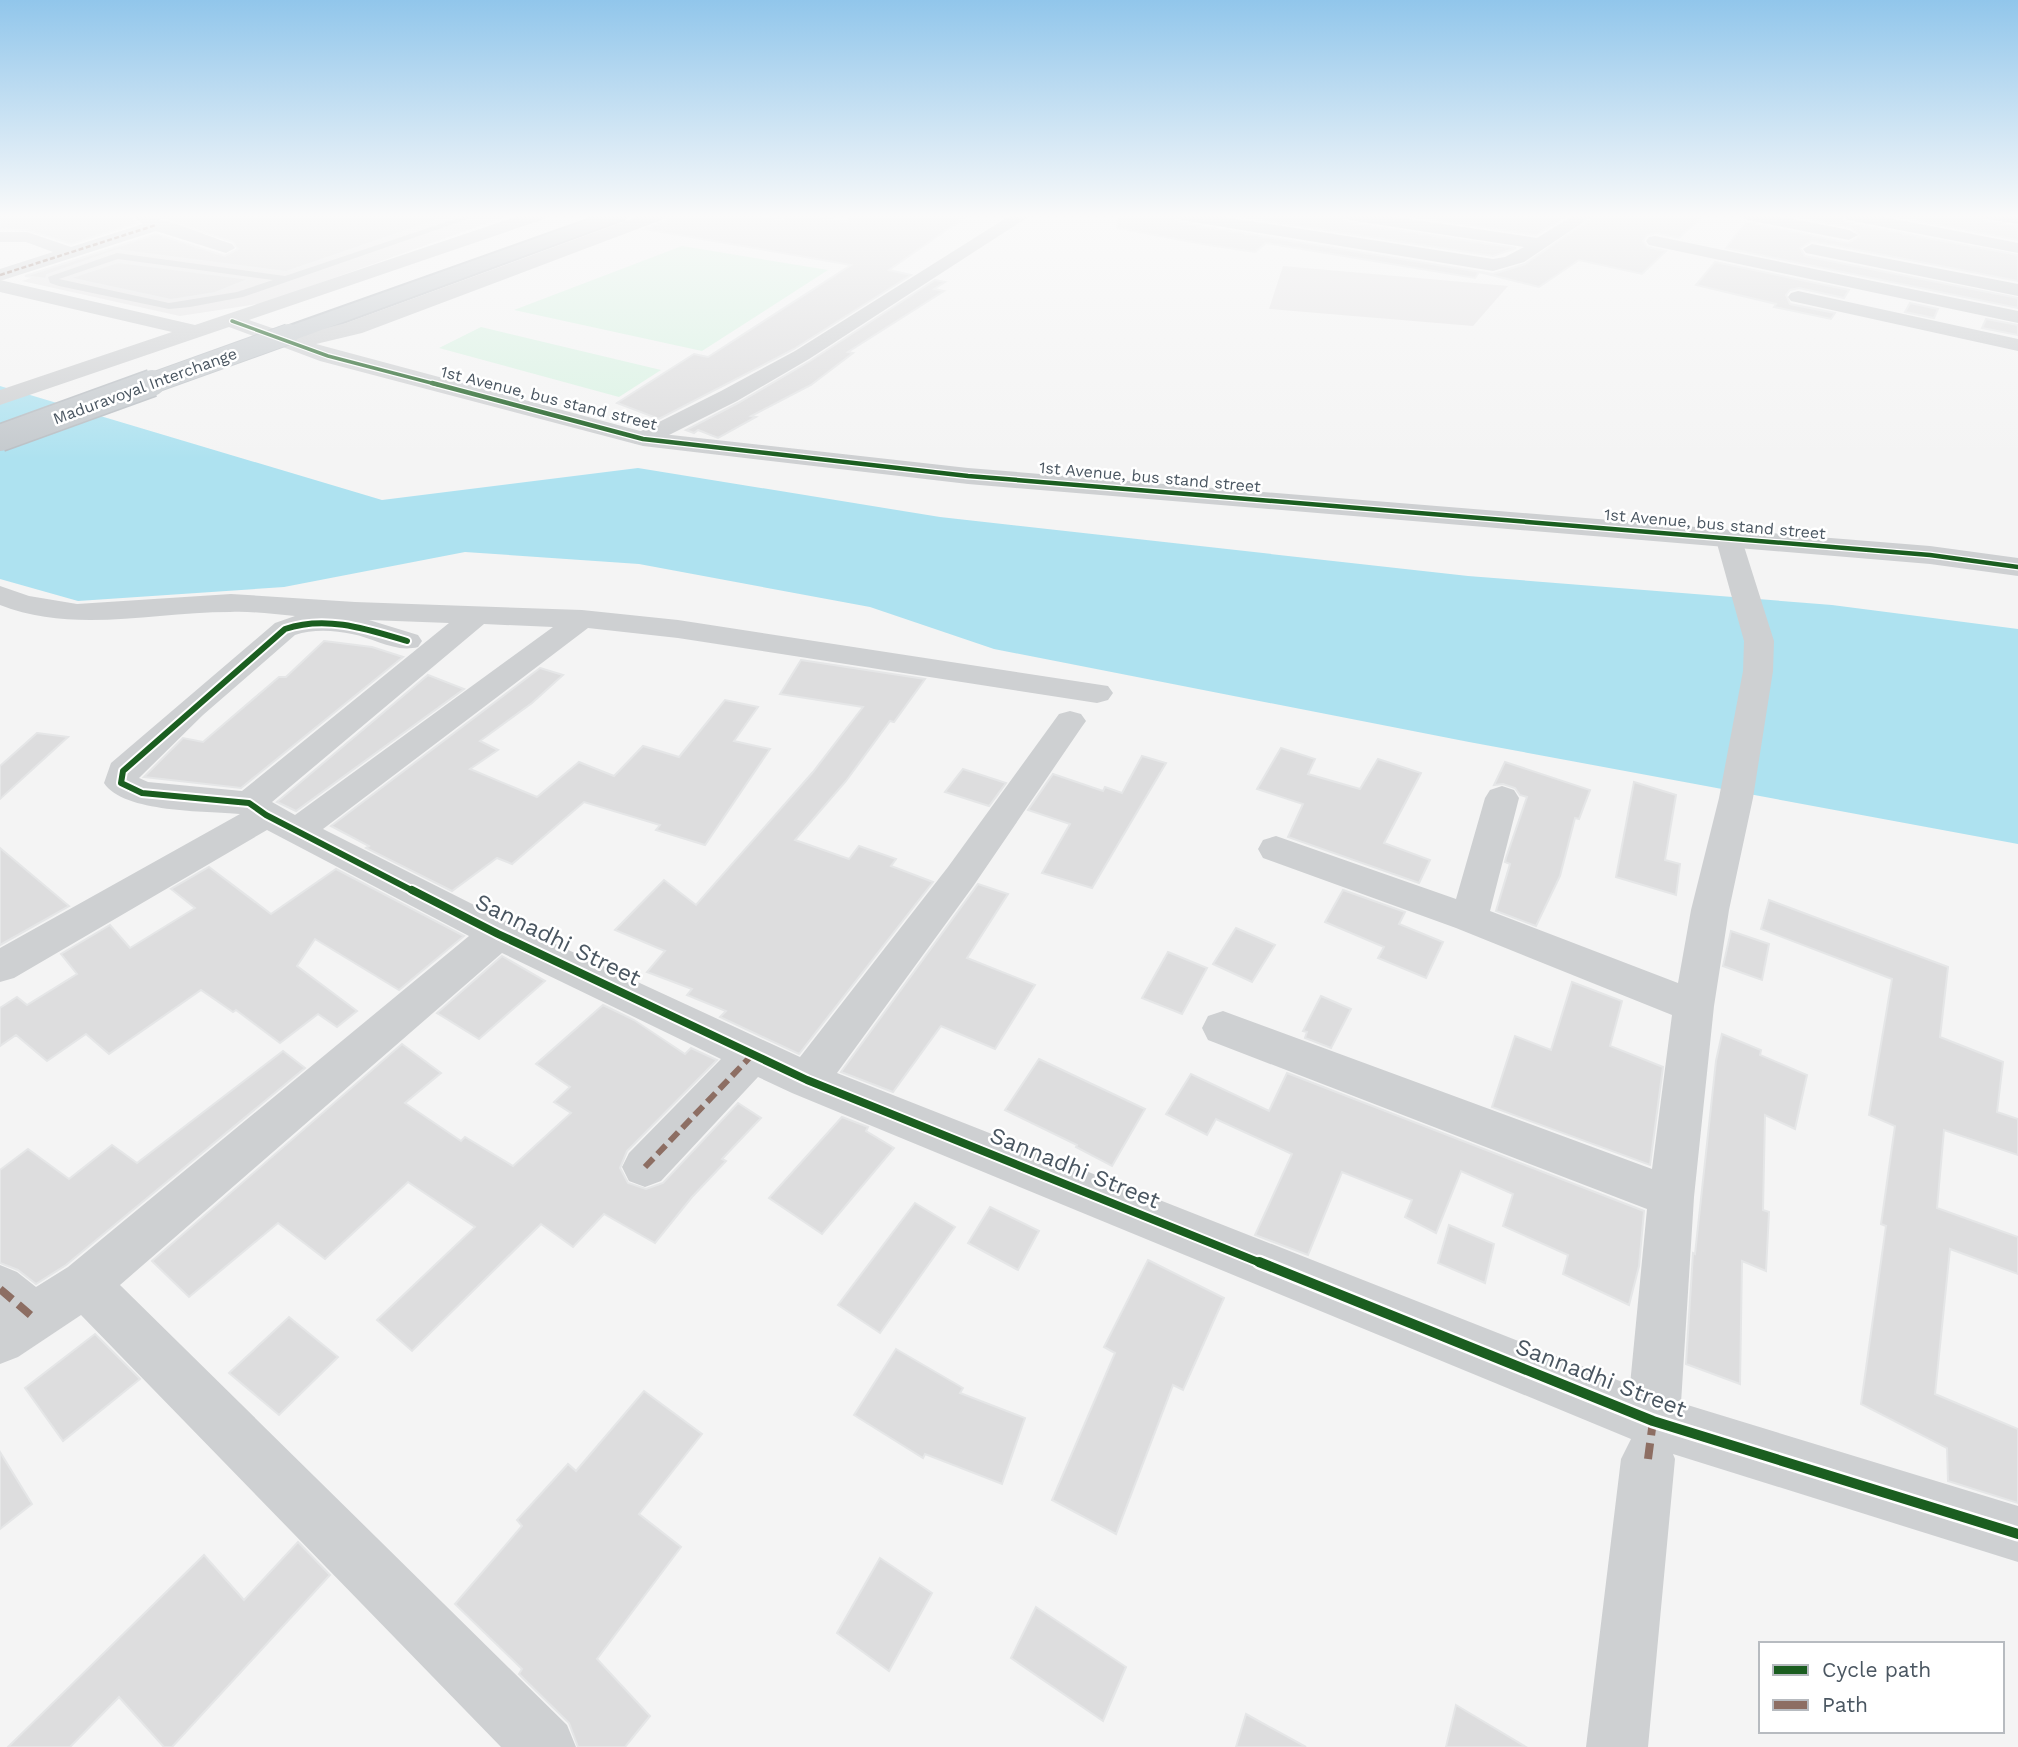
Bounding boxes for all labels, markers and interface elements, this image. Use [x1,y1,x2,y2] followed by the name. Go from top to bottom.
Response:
[50,344,240,428] street label: Maduravoyal Interchange
[439,362,659,434] street label: 1st Avenue, bus stand street
[1038,458,1262,496] street label: 1st Avenue, bus stand street
[1603,505,1827,543] street label: 1st Avenue, bus stand street
[471,888,646,992] street label: Sannadhi Street
[986,1122,1164,1215] street label: Sannadhi Street
[1512,1333,1691,1423] street label: Sannadhi Street
[1759,1642,2004,1733] legend
[1822,1657,1931,1682] text: Cycle path
[1822,1692,1868,1717] text: Path

